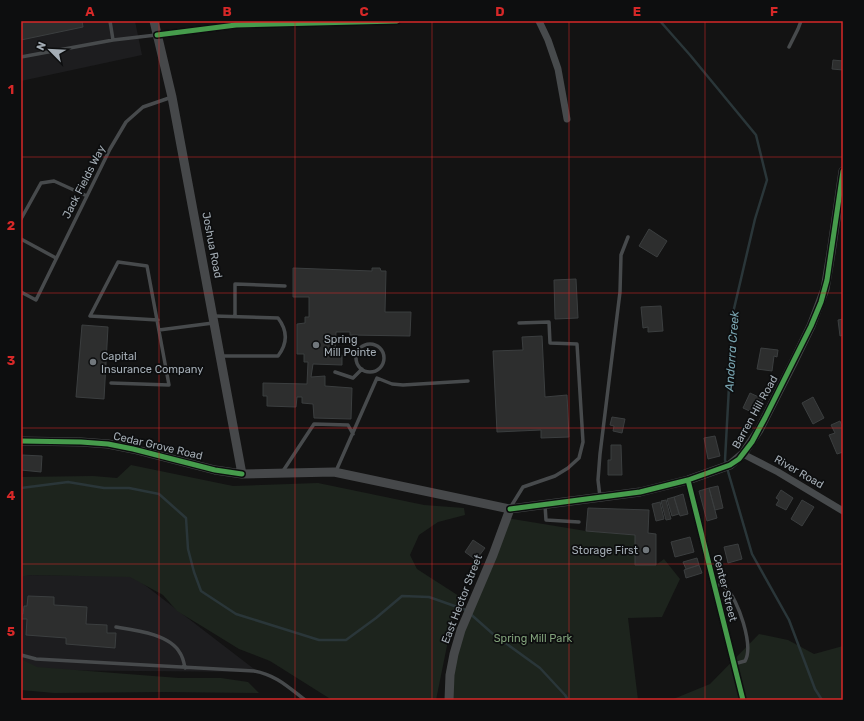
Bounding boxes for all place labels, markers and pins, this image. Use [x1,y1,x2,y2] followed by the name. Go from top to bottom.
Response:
[324,333,376,359] place label: Spring Mill Pointe
[311,340,321,350] marker: Spring Mill Pointe
[101,350,203,376] place label: Capital Insurance Company
[88,357,98,367] marker: Capital Insurance Company
[572,544,639,557] place label: Storage First
[641,545,651,555] marker: Storage First

